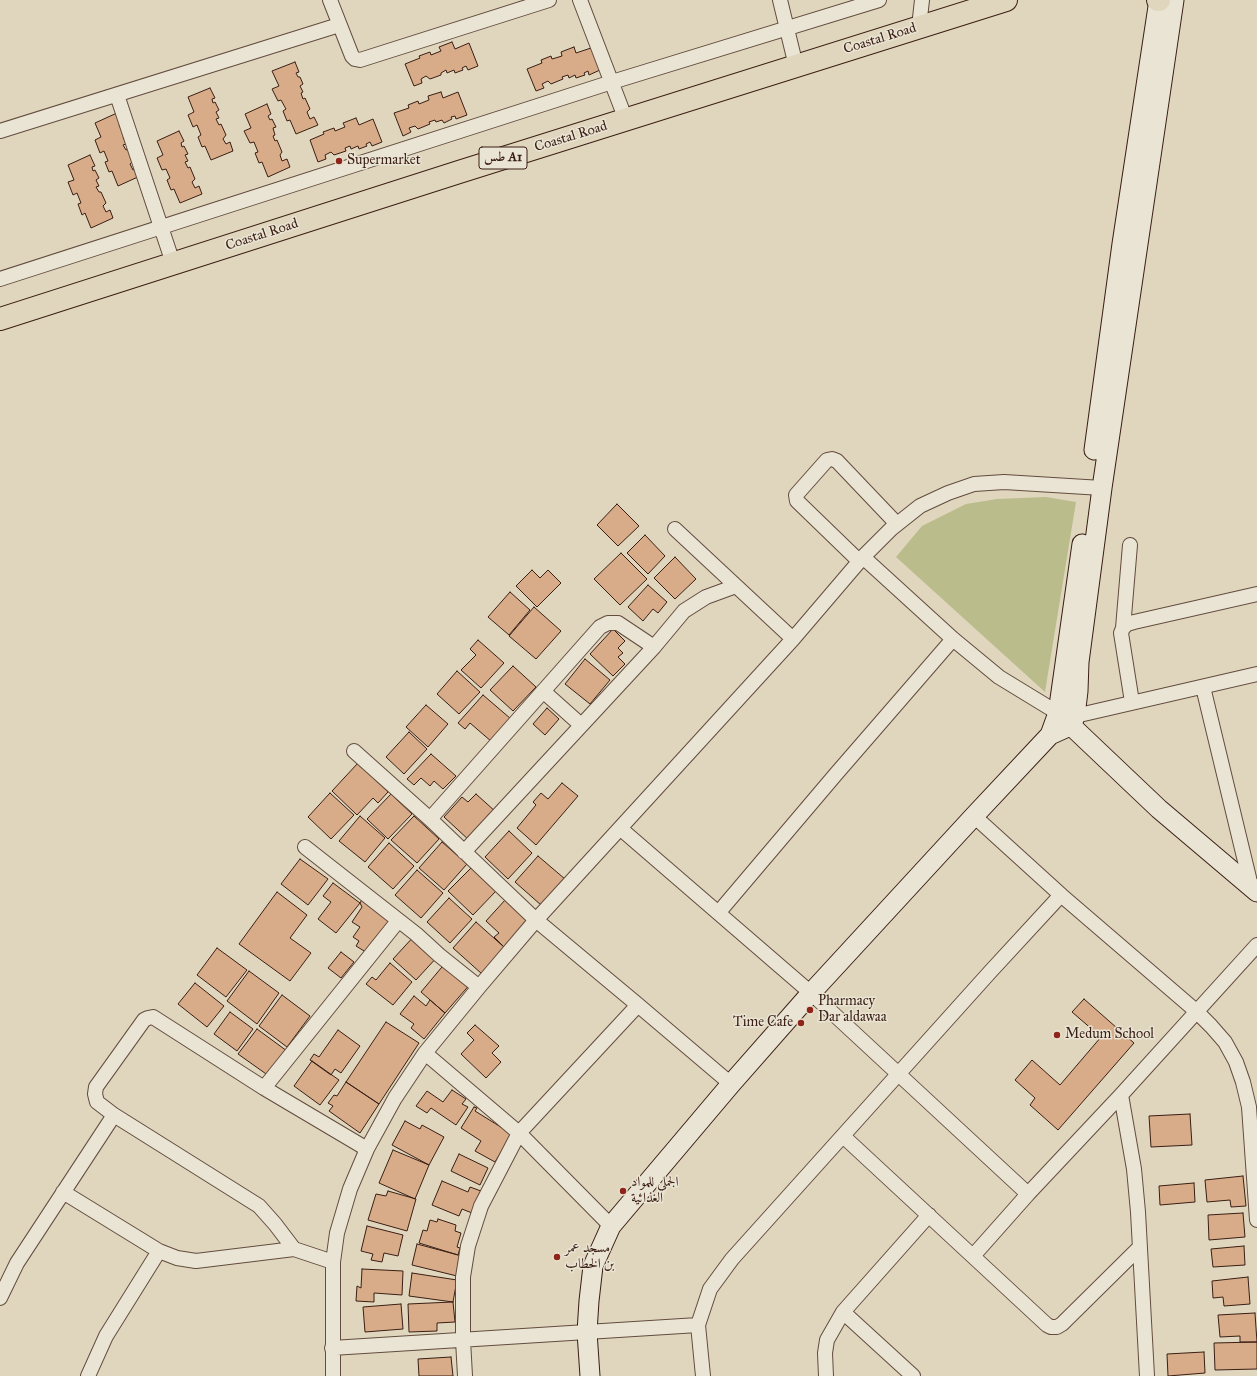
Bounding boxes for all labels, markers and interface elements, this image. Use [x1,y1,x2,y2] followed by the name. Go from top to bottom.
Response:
[842,20,918,58] street label: Coastal Road
[533,118,609,156] street label: Coastal Road
[479,147,527,169] road number: طس A1
[347,153,421,169] place label: Supermarket
[334,156,344,166] marker: Supermarket
[224,215,300,255] street label: Coastal Road
[818,994,887,1026] place label: Pharmacy Dar aldawaa
[805,1005,815,1015] marker: Pharmacy Dar aldawaa
[733,1015,793,1031] place label: Time Cafe
[796,1018,806,1028] marker: Time Cafe
[1065,1027,1154,1043] place label: Medum School
[1052,1030,1062,1040] marker: Medum School
[631,1175,679,1208] place label: الجملي للمواد الغذائية
[618,1186,628,1196] marker: الجملي للمواد الغذائية
[565,1241,614,1274] place label: مسجد عمر بن الخطاب
[552,1252,562,1262] marker: مسجد عمر بن الخطاب

